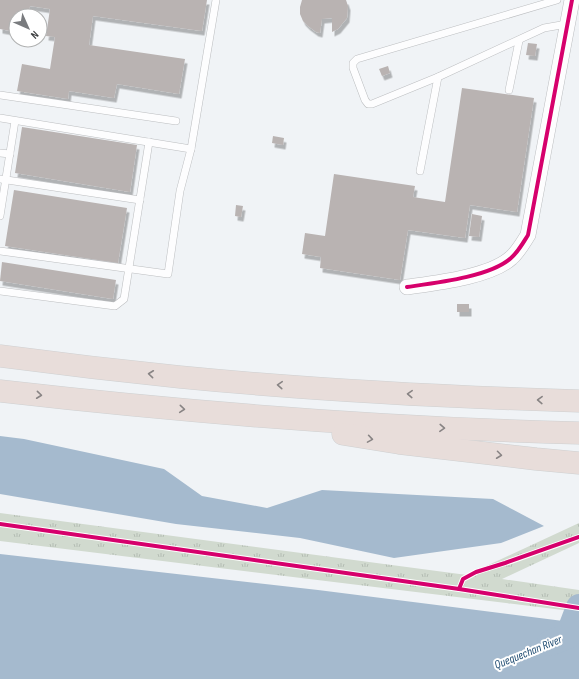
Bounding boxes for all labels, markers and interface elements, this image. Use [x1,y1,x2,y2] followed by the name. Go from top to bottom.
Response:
[8,8,48,48] north arrow
[28,28,41,41] text: N
[148,370,154,379] one-way arrow
[277,381,283,390] one-way arrow
[407,389,413,398] one-way arrow
[36,391,42,400] one-way arrow
[537,396,543,404] one-way arrow
[179,404,185,413] one-way arrow
[439,423,445,432] one-way arrow
[367,434,374,442] one-way arrow
[496,450,502,459] one-way arrow
[492,632,565,673] water label: Quequechan River

